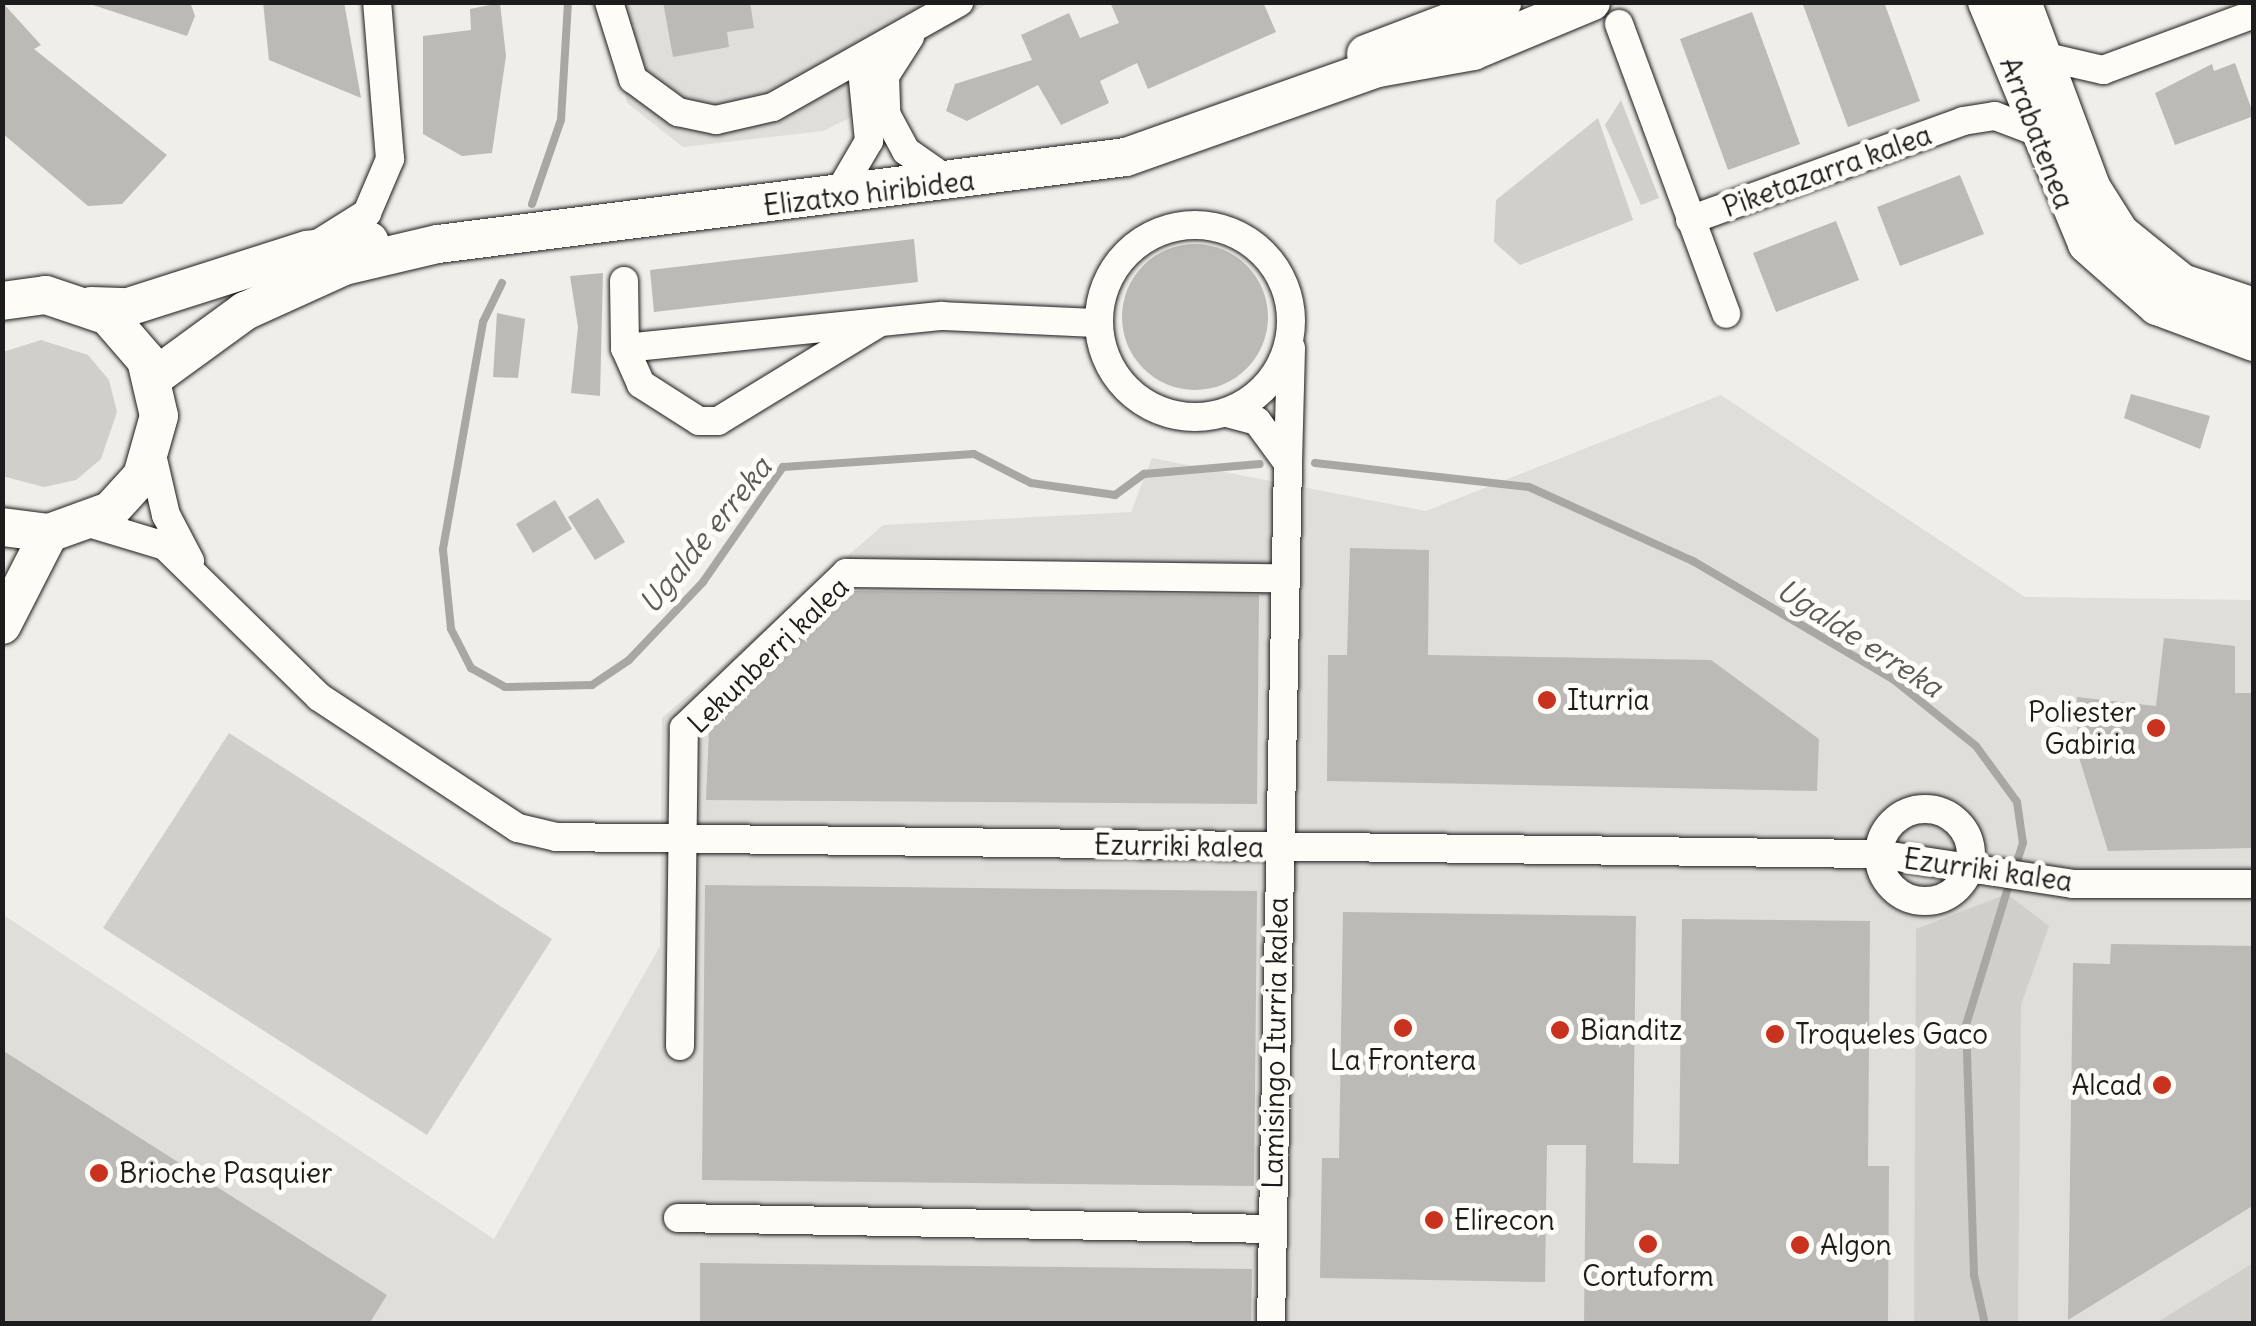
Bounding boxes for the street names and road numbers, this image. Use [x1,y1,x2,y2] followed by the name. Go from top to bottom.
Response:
[1993,53,2081,213] street label: Arrabatenea
[1718,118,1936,224] street label: Piketazarra kalea
[761,163,977,223] street label: Elizatxo hiribidea
[681,570,855,740] street label: Lekunberri kalea
[1094,828,1264,864] street label: Ezurriki kalea
[1902,842,2074,898] street label: Ezurriki kalea
[1256,897,1294,1189] street label: Lamisingo Iturria kalea

